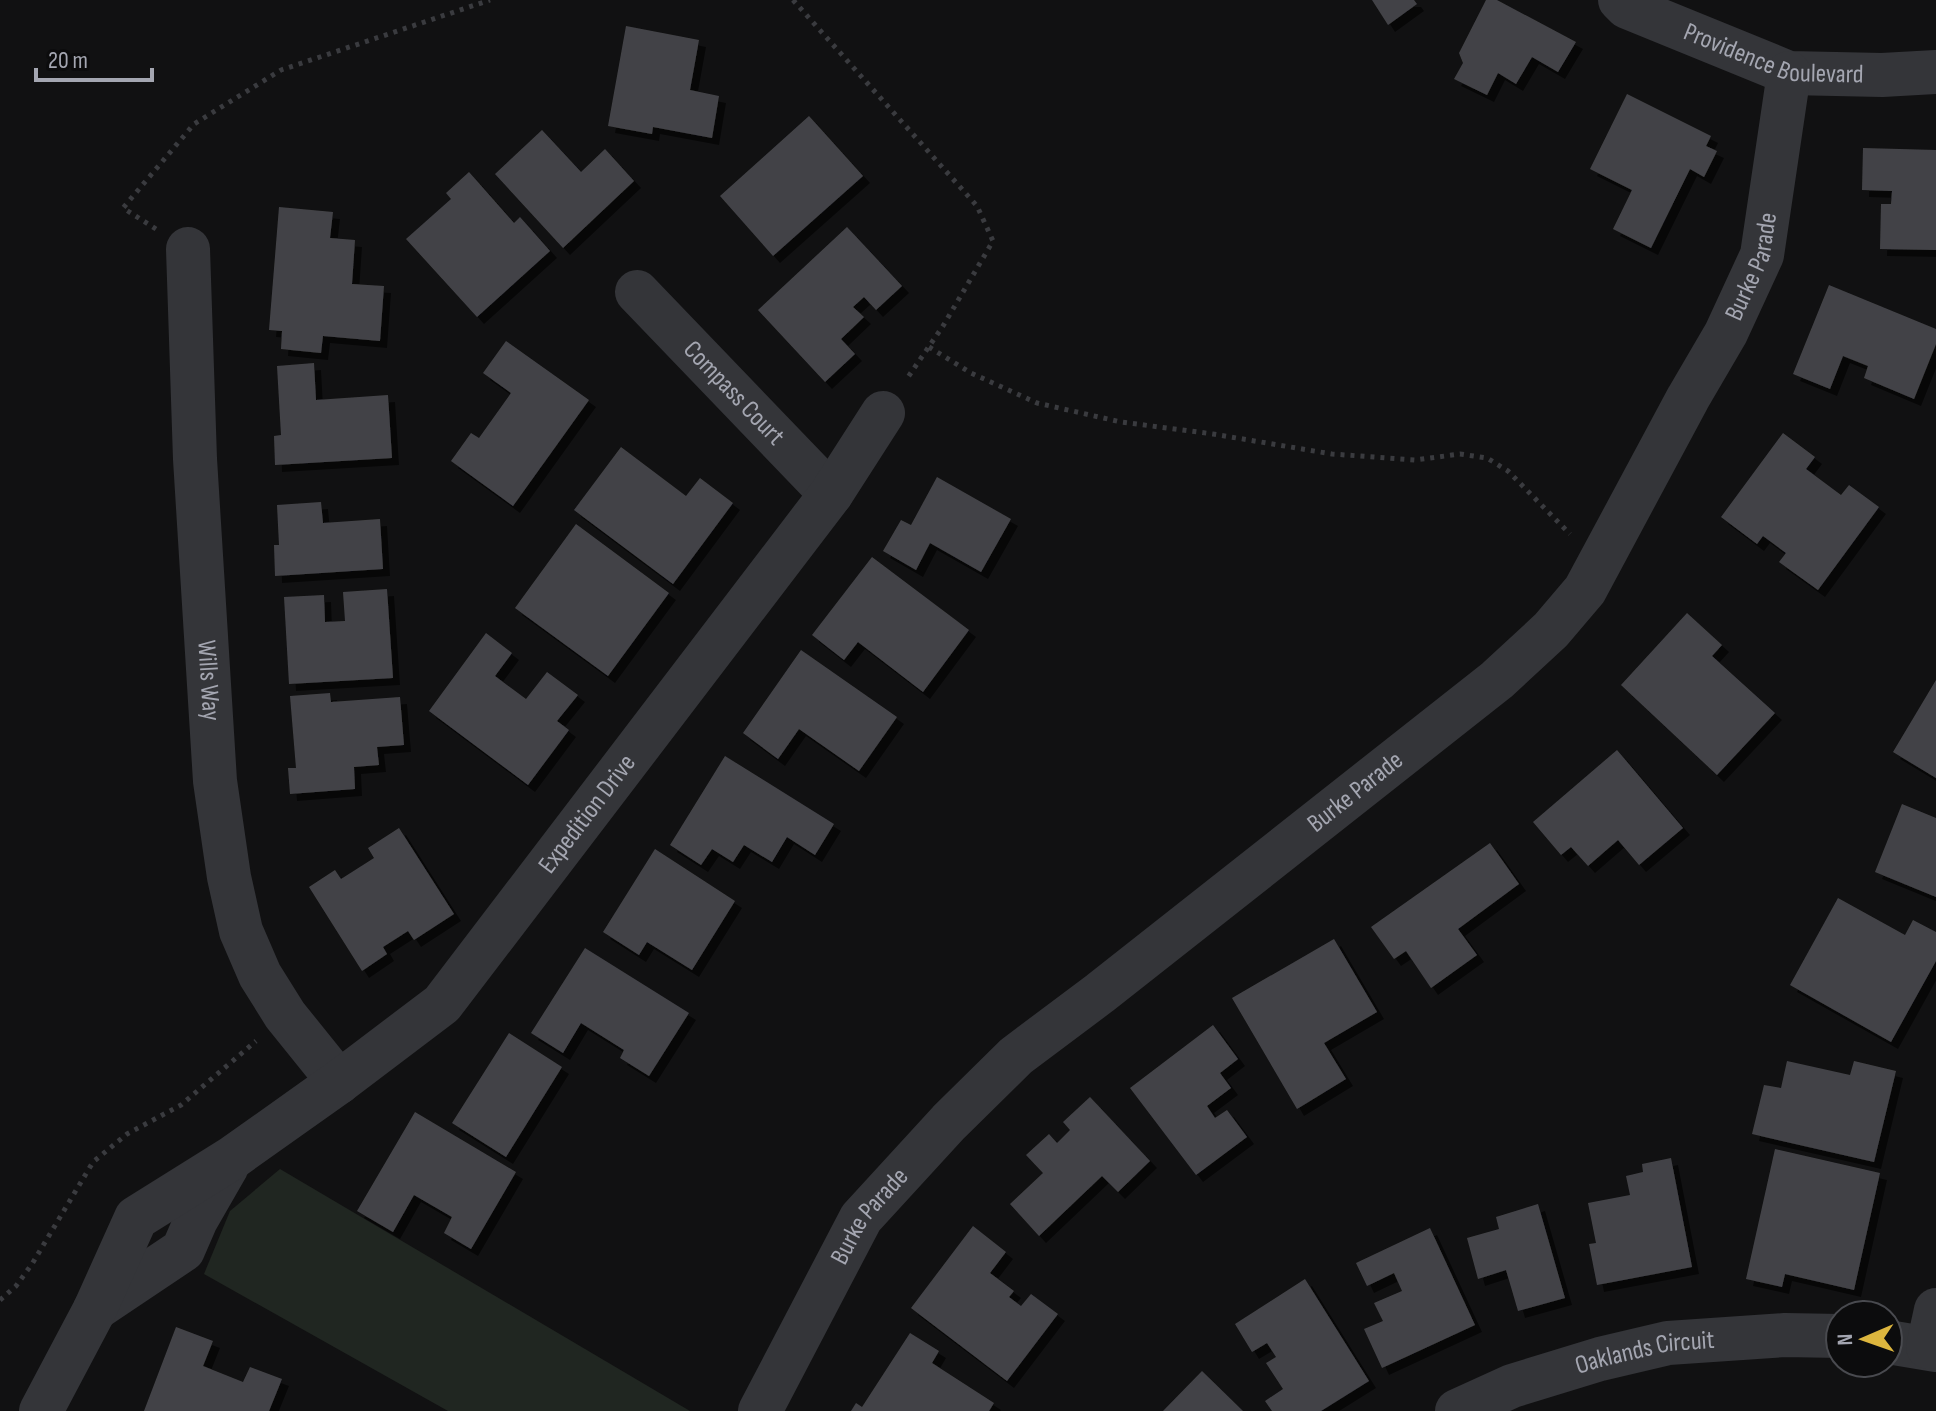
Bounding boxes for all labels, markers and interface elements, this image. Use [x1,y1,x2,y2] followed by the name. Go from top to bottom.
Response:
[1679,16,1864,90] street label: Providence Boulevard
[36,32,152,82] scale bar
[48,46,88,75] text: 20 m
[1718,210,1784,325] street label: Burke Parade
[677,334,791,452] street label: Compass Court
[191,639,227,722] street label: Wills Way
[1301,745,1409,839] street label: Burke Parade
[532,748,642,880] street label: Expedition Drive
[824,1161,915,1270] street label: Burke Parade
[1824,1299,1904,1379] north arrow
[1571,1324,1715,1381] street label: Oaklands Circuit
[1832,1333,1859,1346] text: N

